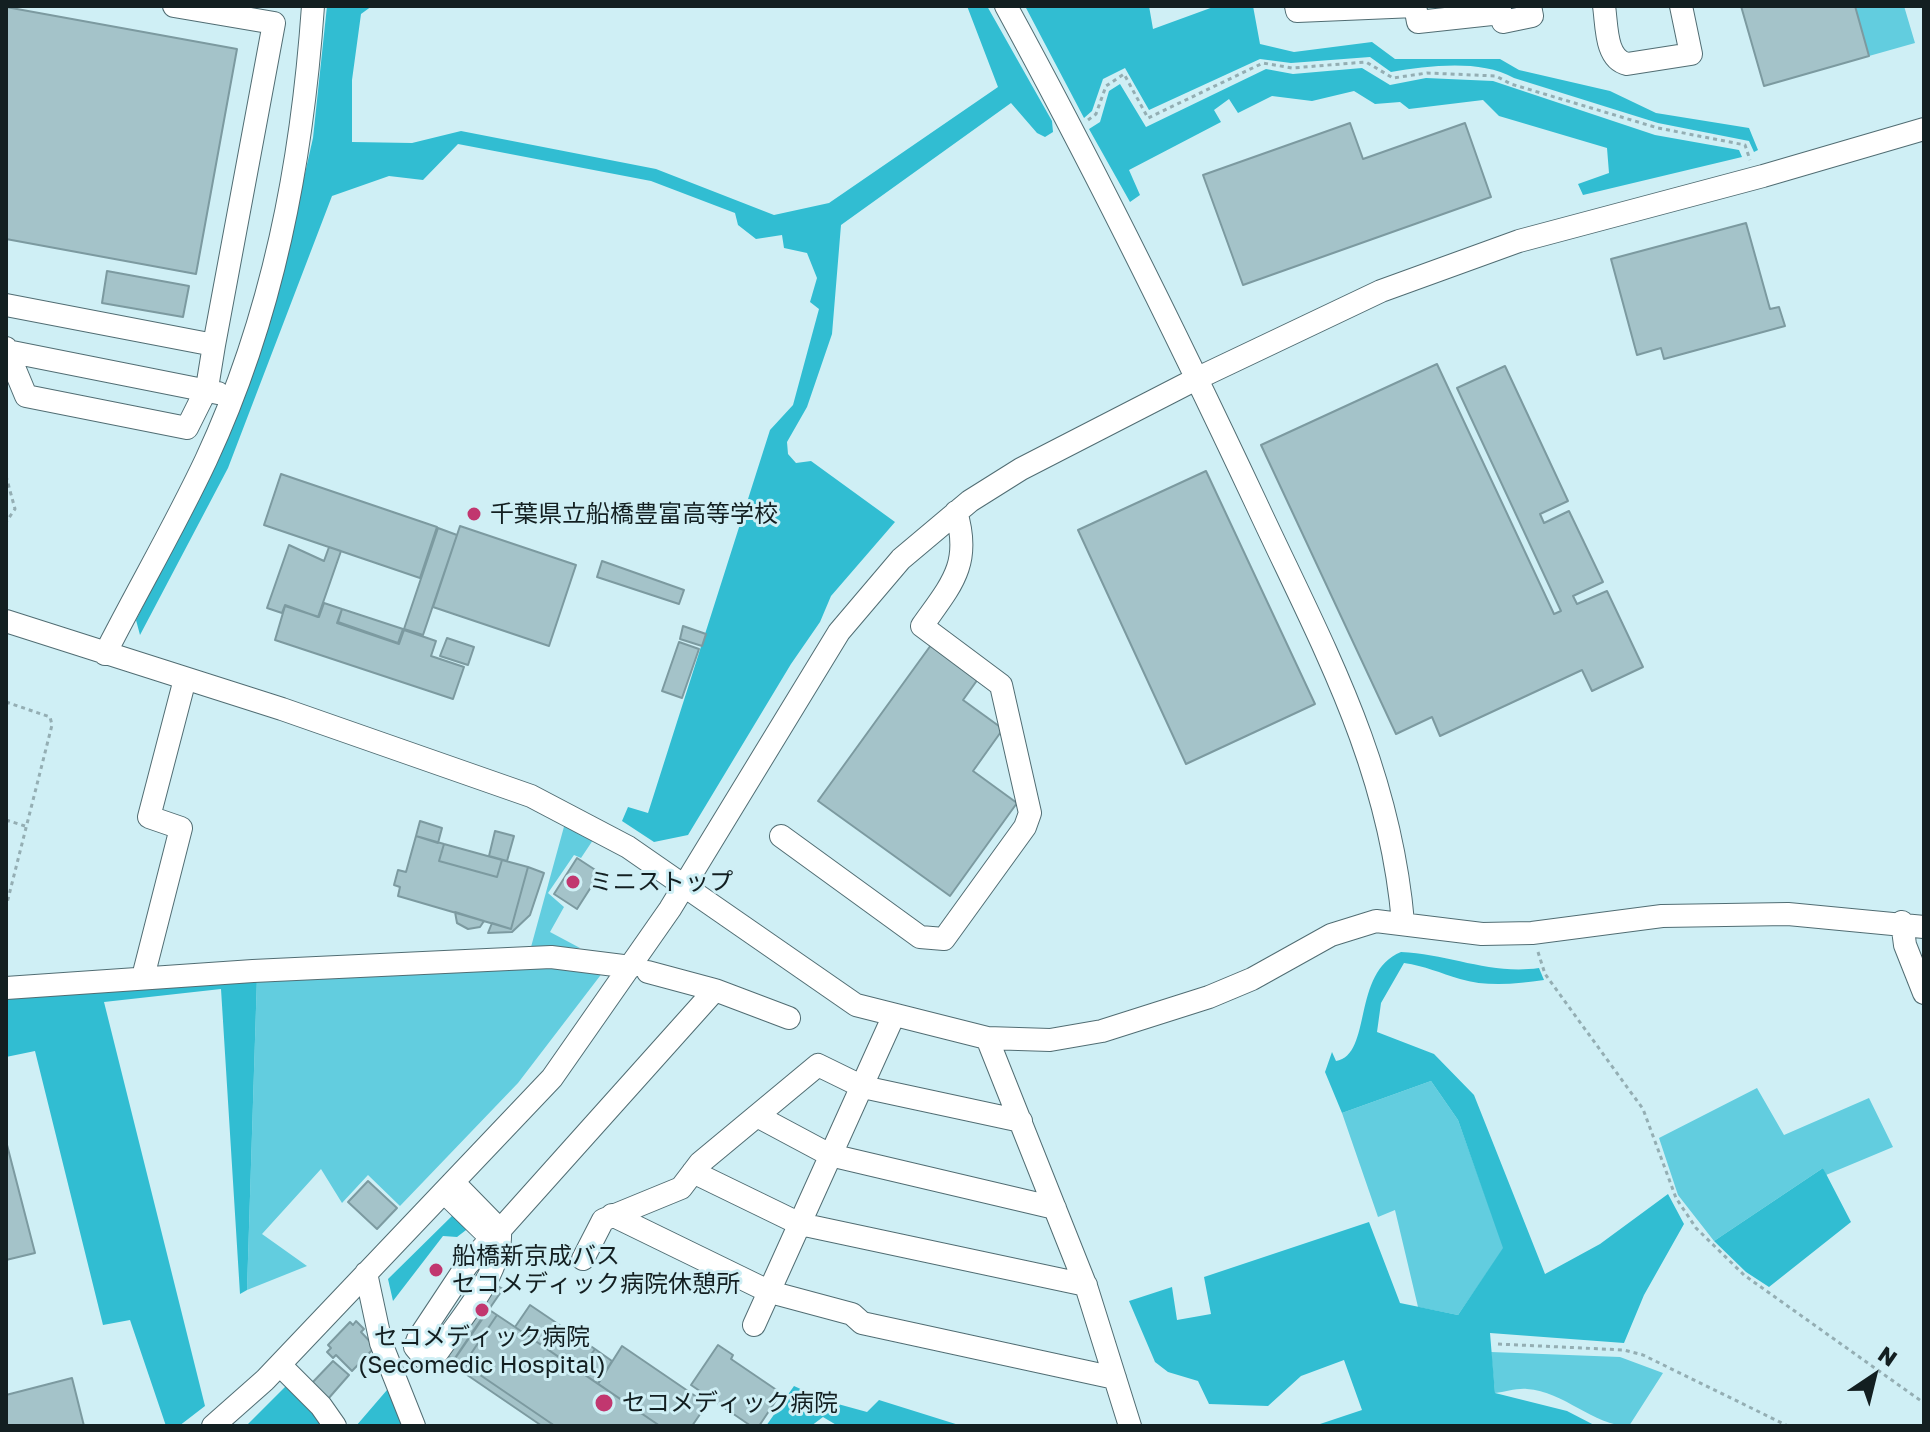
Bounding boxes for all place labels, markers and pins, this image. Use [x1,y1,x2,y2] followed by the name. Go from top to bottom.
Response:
[490,500,778,528] place label: 千葉県立船橋豊富高等学校
[465,505,483,523] marker: 千葉県立船橋豊富高等学校
[589,868,733,896] place label: ミニストップ
[564,873,582,891] marker: ミニストップ
[452,1242,740,1298] place label: 船橋新京成バス セコメディック病院休憩所
[427,1261,445,1279] marker: 船橋新京成バス セコメディック病院休憩所
[473,1301,491,1319] marker: セコメディック病院 (Secomedic Hospital)
[358,1323,606,1379] place label: セコメディック病院 (Secomedic Hospital)
[622,1389,838,1417] place label: セコメディック病院
[593,1392,615,1414] marker: セコメディック病院

